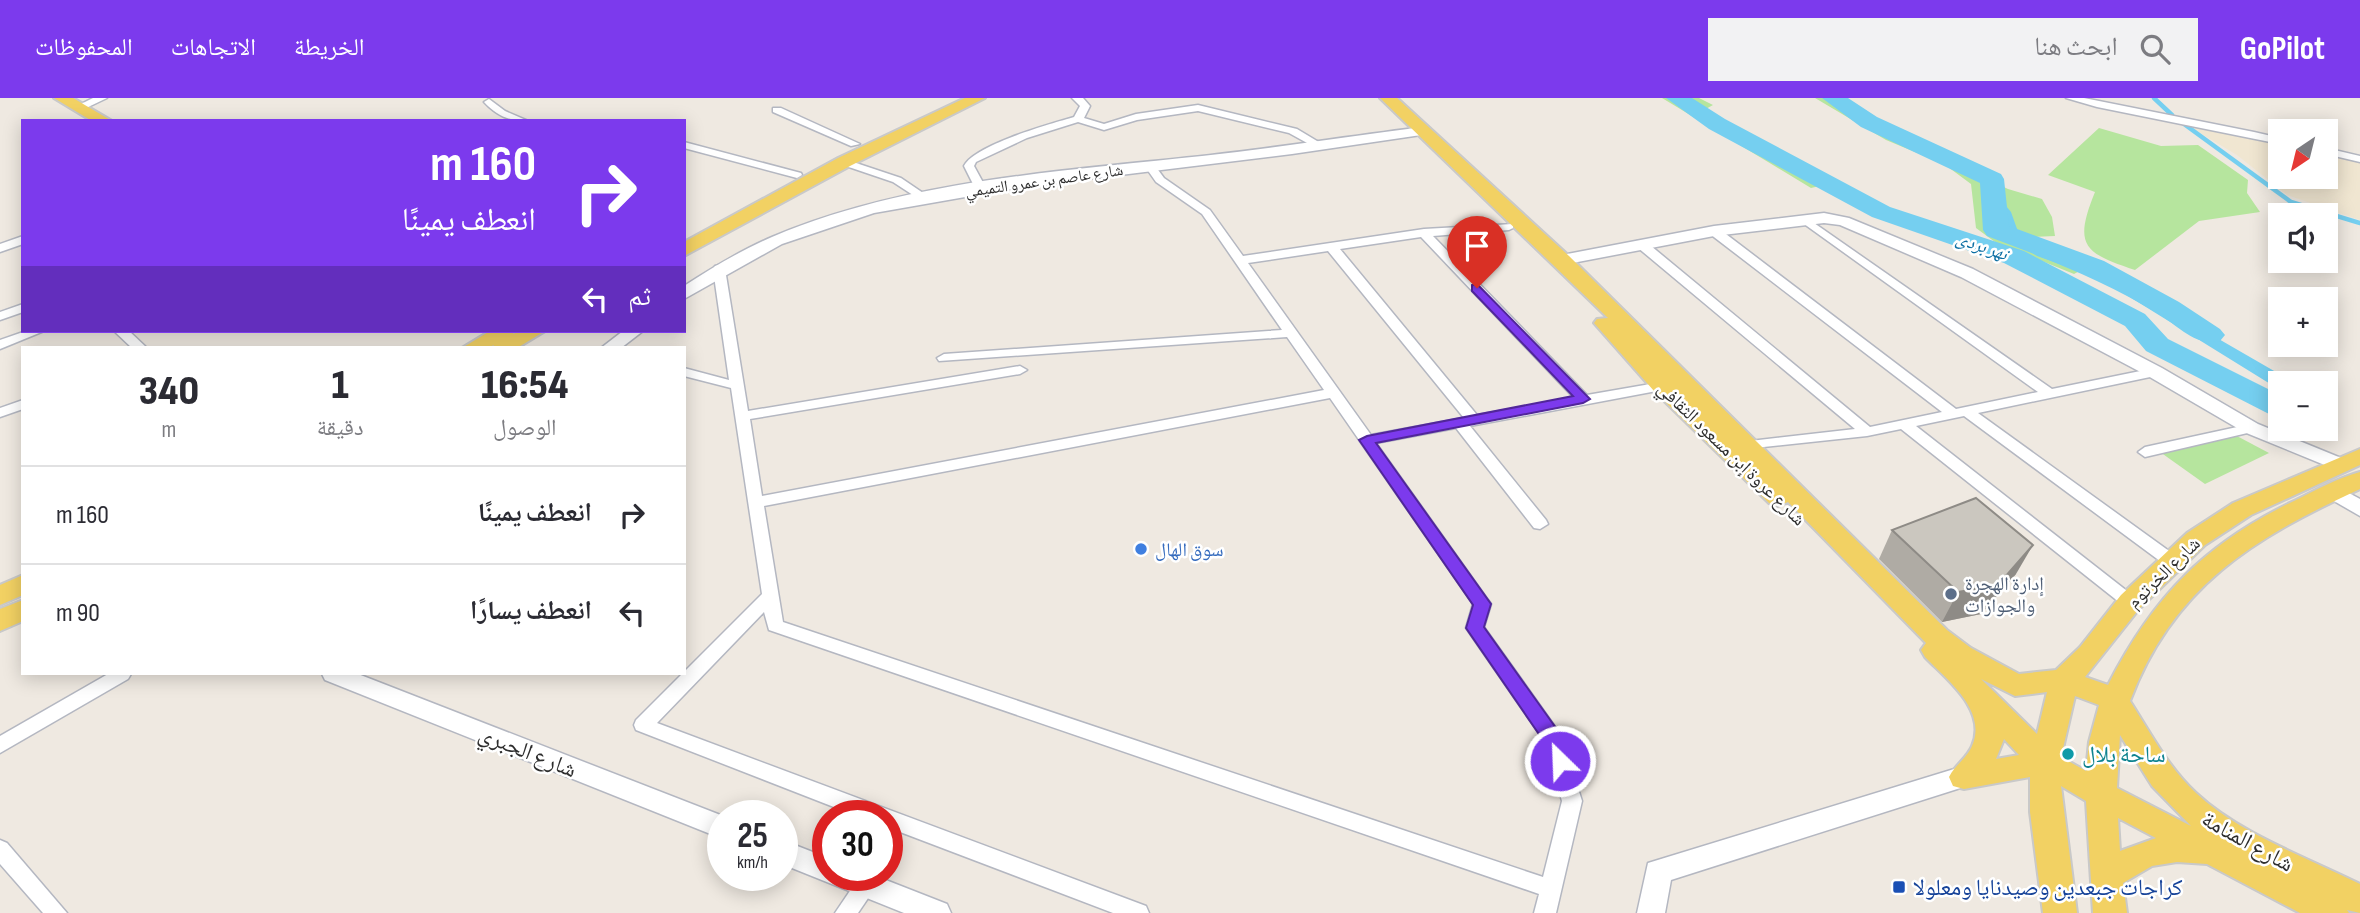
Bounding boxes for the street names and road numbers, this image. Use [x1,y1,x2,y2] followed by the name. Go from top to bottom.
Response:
[964,161,1125,204] street label: شارع عاصم بن عمرو التميمي
[1650,377,1810,533] street label: شارع عروة إبن مسعود الثقافي
[2123,533,2206,614] street label: شارع الخرتوم
[473,720,581,788] street label: شارع الجبري
[2197,805,2298,879] street label: شارع المنامة

